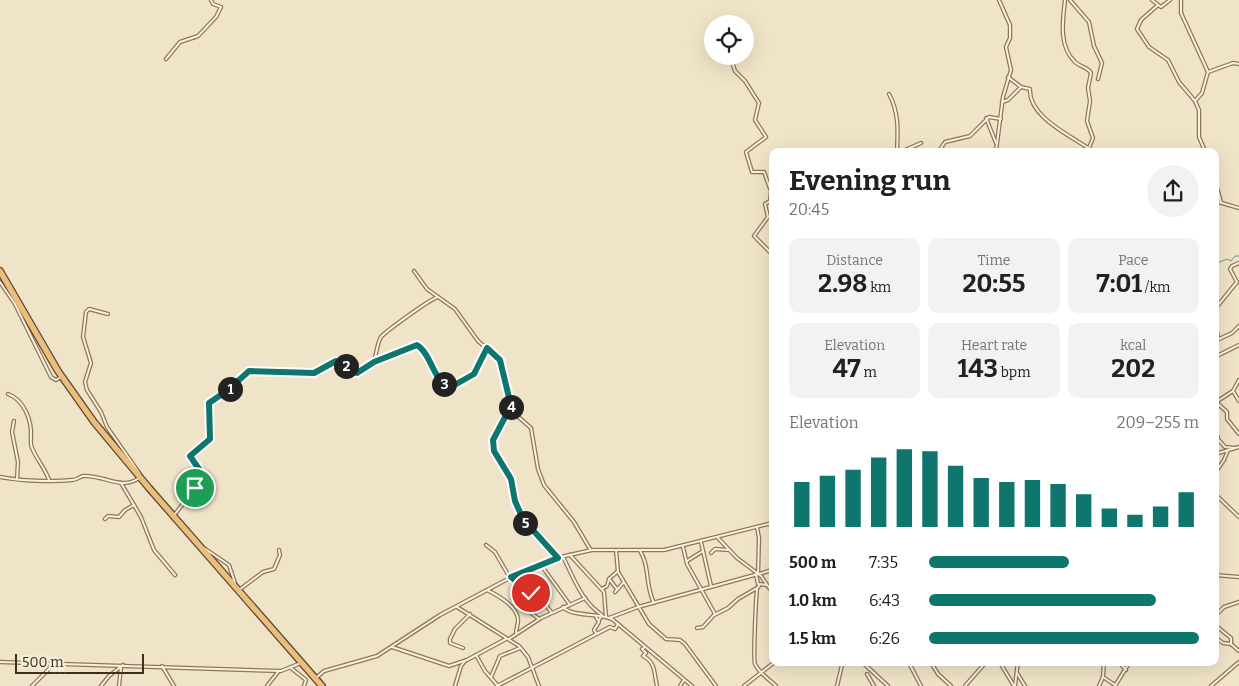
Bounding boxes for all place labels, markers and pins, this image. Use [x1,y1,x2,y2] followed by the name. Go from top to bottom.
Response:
[334,354,358,378] pin: 2
[432,372,456,396] pin: 3
[218,376,242,402] pin: 1
[498,394,524,420] pin: 4
[174,467,216,509] pin
[512,510,538,536] pin: 5
[510,572,552,614] pin

